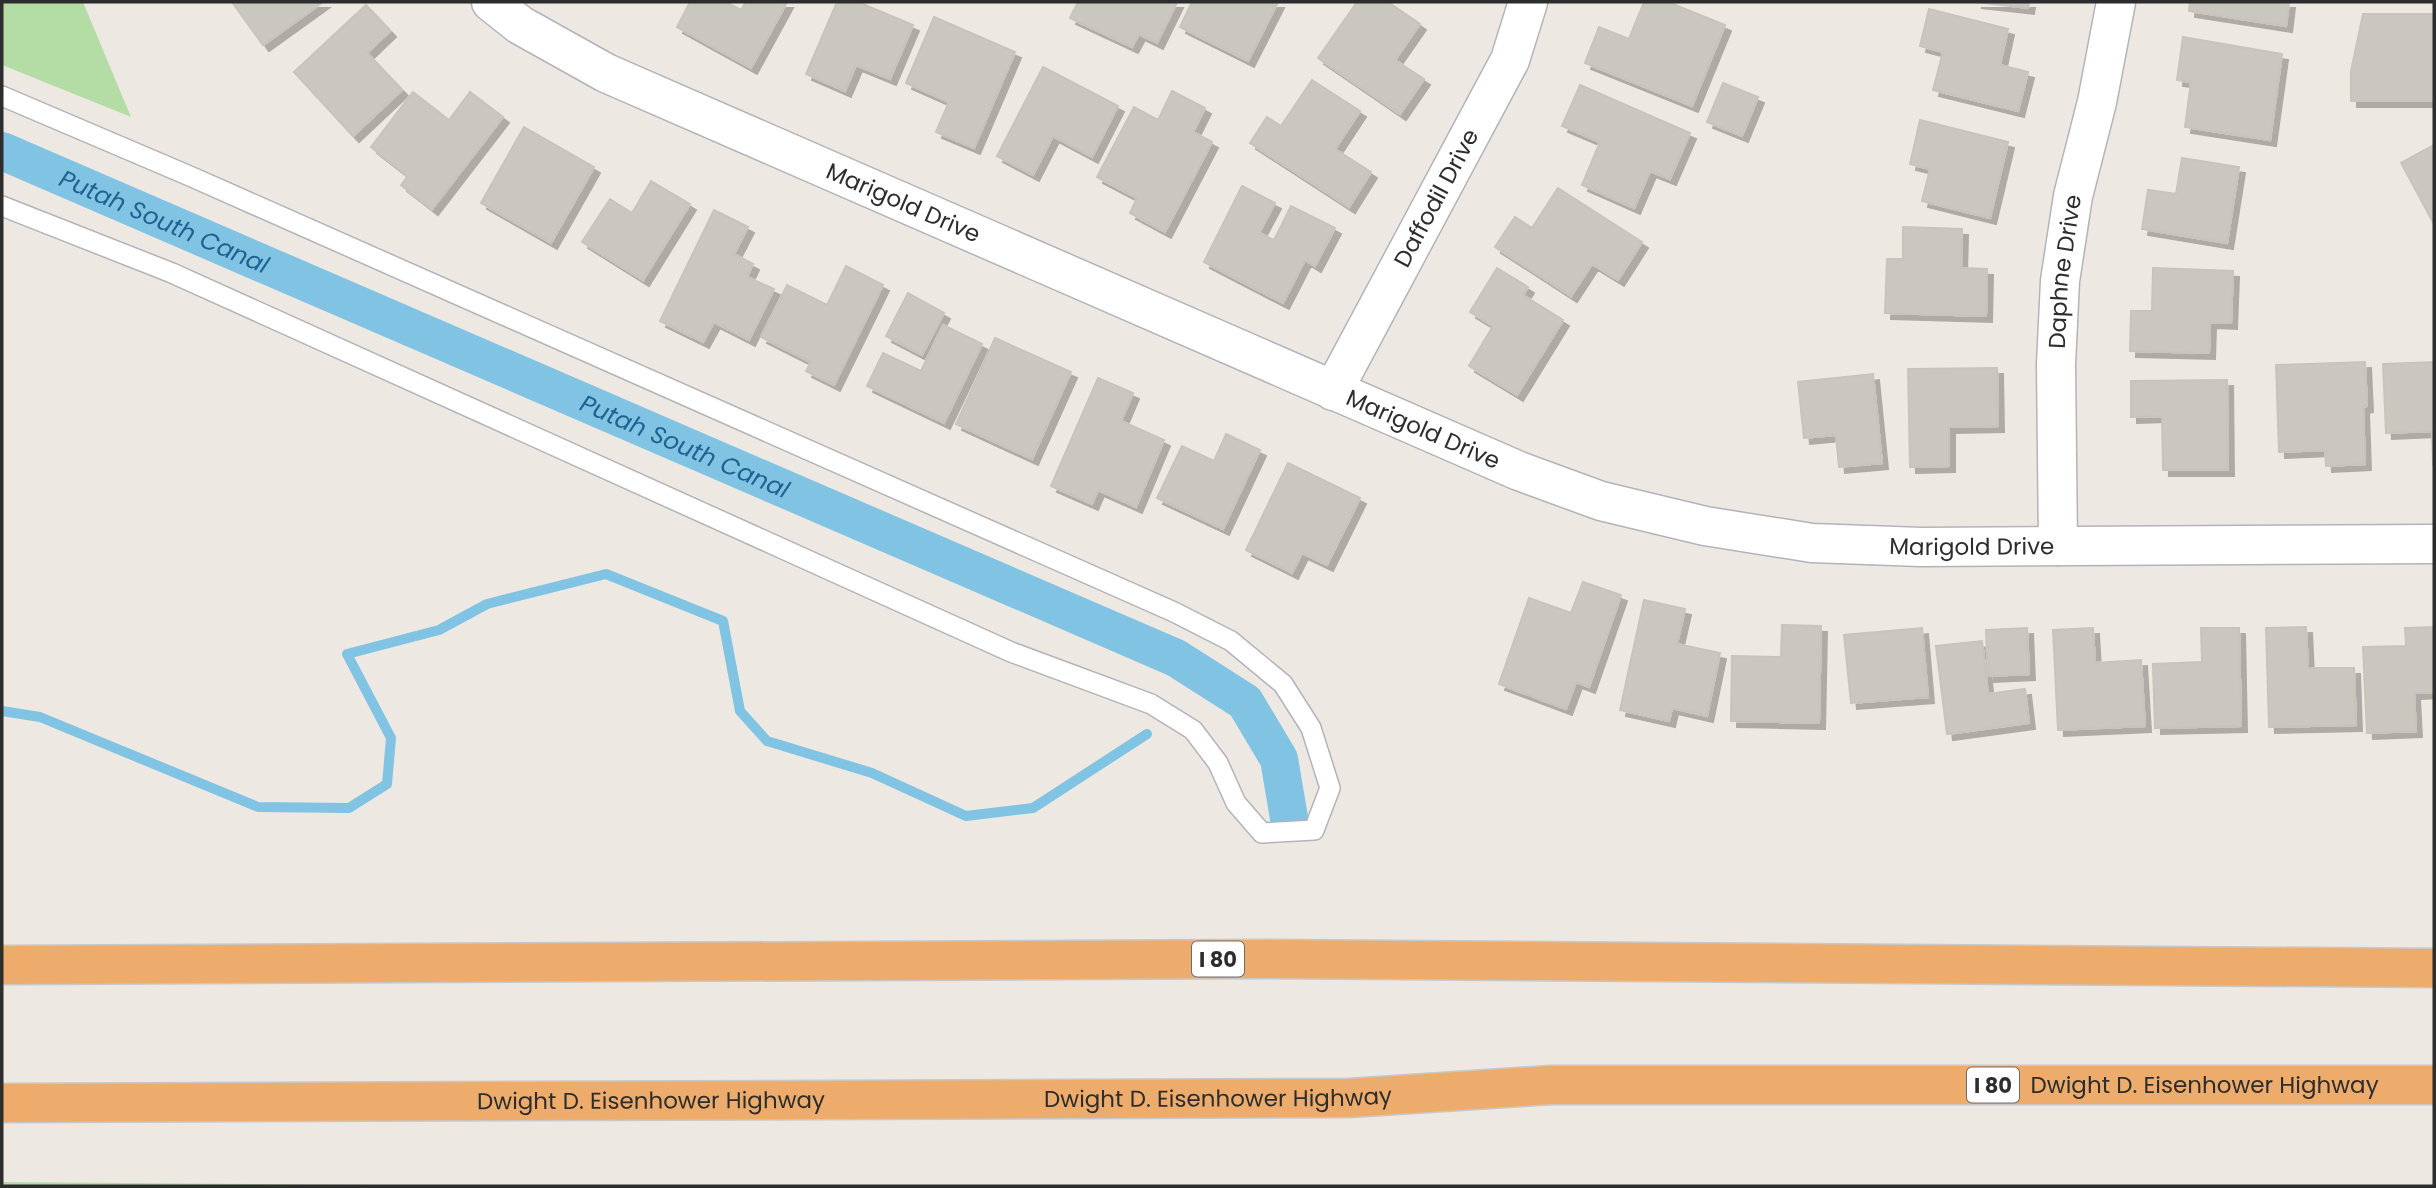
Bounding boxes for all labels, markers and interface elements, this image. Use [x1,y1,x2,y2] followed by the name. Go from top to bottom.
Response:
[1386,123,1486,273] street label: Daffodil Drive
[821,155,985,250] street label: Marigold Drive
[55,161,274,281] water label: Putah South Canal
[2041,192,2089,349] street label: Daphne Drive
[1341,382,1505,477] street label: Marigold Drive
[575,386,795,506] water label: Putah South Canal
[1889,530,2054,563] street label: Marigold Drive
[1192,942,1244,976] road number: I 80
[1967,1068,2019,1102] road number: I 80
[2031,1069,2379,1101] street label: Dwight D. Eisenhower Highway
[1044,1079,1393,1115] street label: Dwight D. Eisenhower Highway
[477,1084,825,1117] street label: Dwight D. Eisenhower Highway

